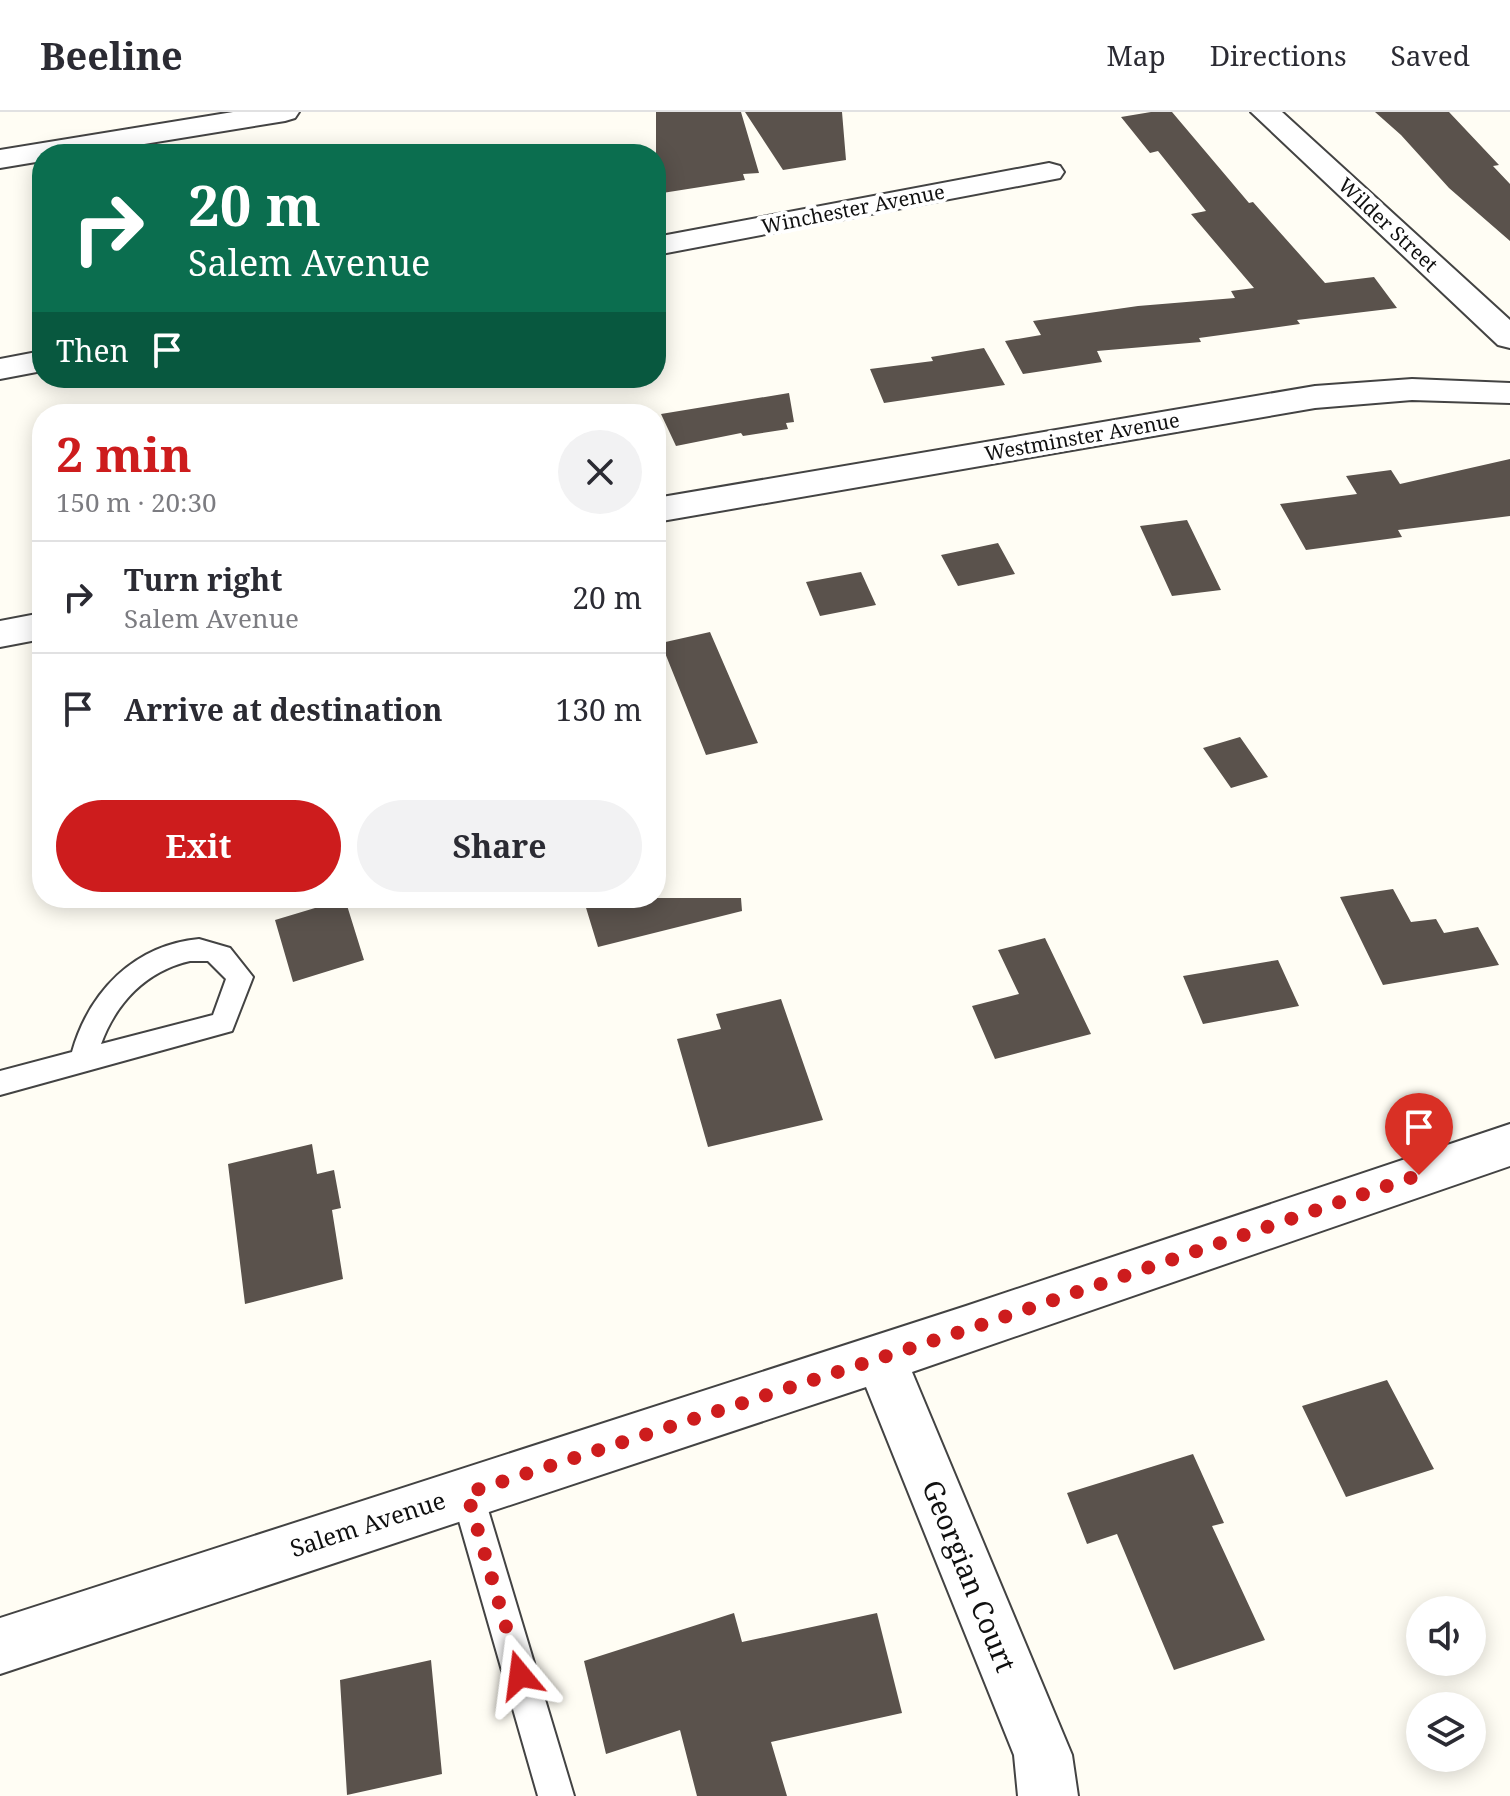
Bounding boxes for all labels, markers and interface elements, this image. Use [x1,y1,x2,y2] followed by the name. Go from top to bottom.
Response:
[40,29,183,81] text: Beeline
[1106,36,1166,74] text: Map
[1210,36,1347,74] text: Directions
[1391,36,1470,74] text: Saved
[188,166,321,242] text: 20 m
[1333,171,1444,278] street label: Wilder Street
[56,176,160,280] icon: right
[759,177,947,240] street label: Winchester Avenue
[188,238,430,287] text: Salem Avenue
[145,328,189,372] icon: arrive
[56,330,129,371] text: Then
[982,406,1182,467] street label: Westminster Avenue
[56,421,192,486] text: 2 min
[558,430,642,514] button: close
[56,484,217,520] text: 150 m · 20:30
[124,559,282,600] text: Turn right
[56,575,100,619] icon: right
[572,577,642,618] text: 20 m
[124,600,299,636] text: Salem Avenue
[56,687,100,731] icon: arrive
[124,689,443,730] text: Arrive at destination
[556,689,642,730] text: 130 m
[56,800,341,892] button: Exit
[357,800,642,892] button: Share
[1385,1093,1453,1175] pin
[1397,1105,1441,1149] icon: arrive
[914,1474,1026,1677] street label: Georgian Court
[286,1483,449,1564] street label: Salem Avenue
[1406,1596,1486,1772] map controls
[1406,1596,1486,1676] button: sound
[478,1633,562,1717] position arrow
[1406,1692,1486,1772] button: layers

